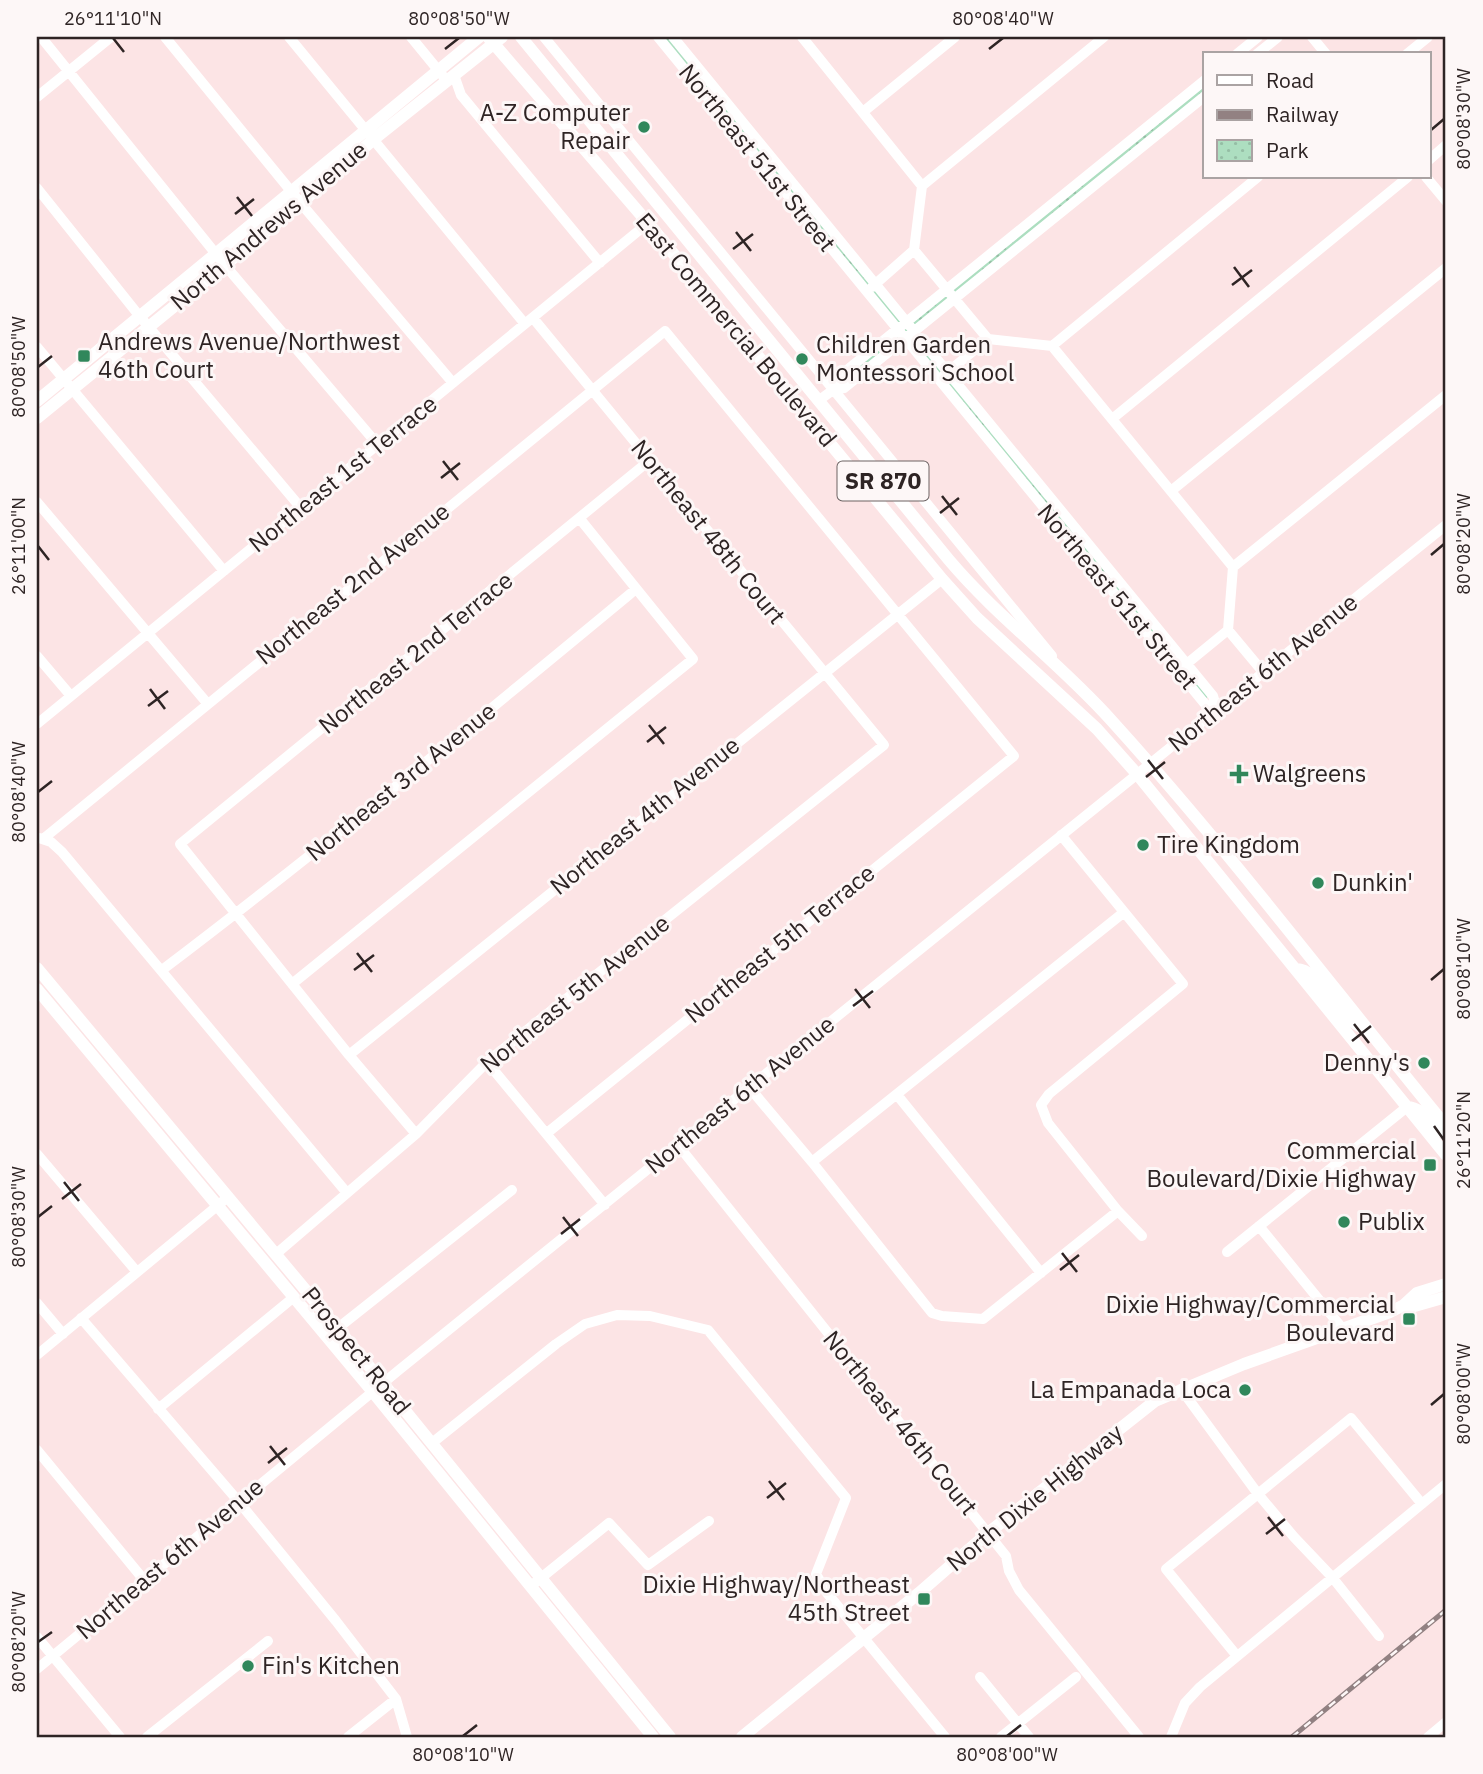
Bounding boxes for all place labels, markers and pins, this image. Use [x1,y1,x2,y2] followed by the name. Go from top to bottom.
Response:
[480,96,630,156] place label: A-Z Computer Repair
[636,119,652,135] marker: A-Z Computer Repair
[98,325,400,385] place label: Andrews Avenue/Northwest 46th Court
[816,328,1014,388] place label: Children Garden Montessori School
[76,348,92,364] marker: Andrews Avenue/Northwest 46th Court
[794,351,810,367] marker: Children Garden Montessori School
[1253,757,1367,789] place label: Walgreens
[1231,766,1247,782] marker: Walgreens
[1157,828,1300,860] place label: Tire Kingdom
[1135,837,1151,853] marker: Tire Kingdom
[1332,866,1413,898] place label: Dunkin'
[1310,875,1326,891] marker: Dunkin'
[1324,1046,1410,1078] place label: Denny's
[1416,1055,1432,1071] marker: Denny's
[1146,1134,1416,1194] place label: Commercial Boulevard/Dixie Highway
[1422,1157,1438,1173] marker: Commercial Boulevard/Dixie Highway
[1358,1205,1425,1237] place label: Publix
[1336,1214,1352,1230] marker: Publix
[1106,1288,1395,1348] place label: Dixie Highway/Commercial Boulevard
[1401,1311,1417,1327] marker: Dixie Highway/Commercial Boulevard
[1030,1373,1231,1405] place label: La Empanada Loca
[1237,1382,1253,1398] marker: La Empanada Loca
[642,1568,910,1628] place label: Dixie Highway/Northeast 45th Street
[916,1591,932,1607] marker: Dixie Highway/Northeast 45th Street
[262,1649,400,1681] place label: Fin's Kitchen
[240,1658,256,1674] marker: Fin's Kitchen

